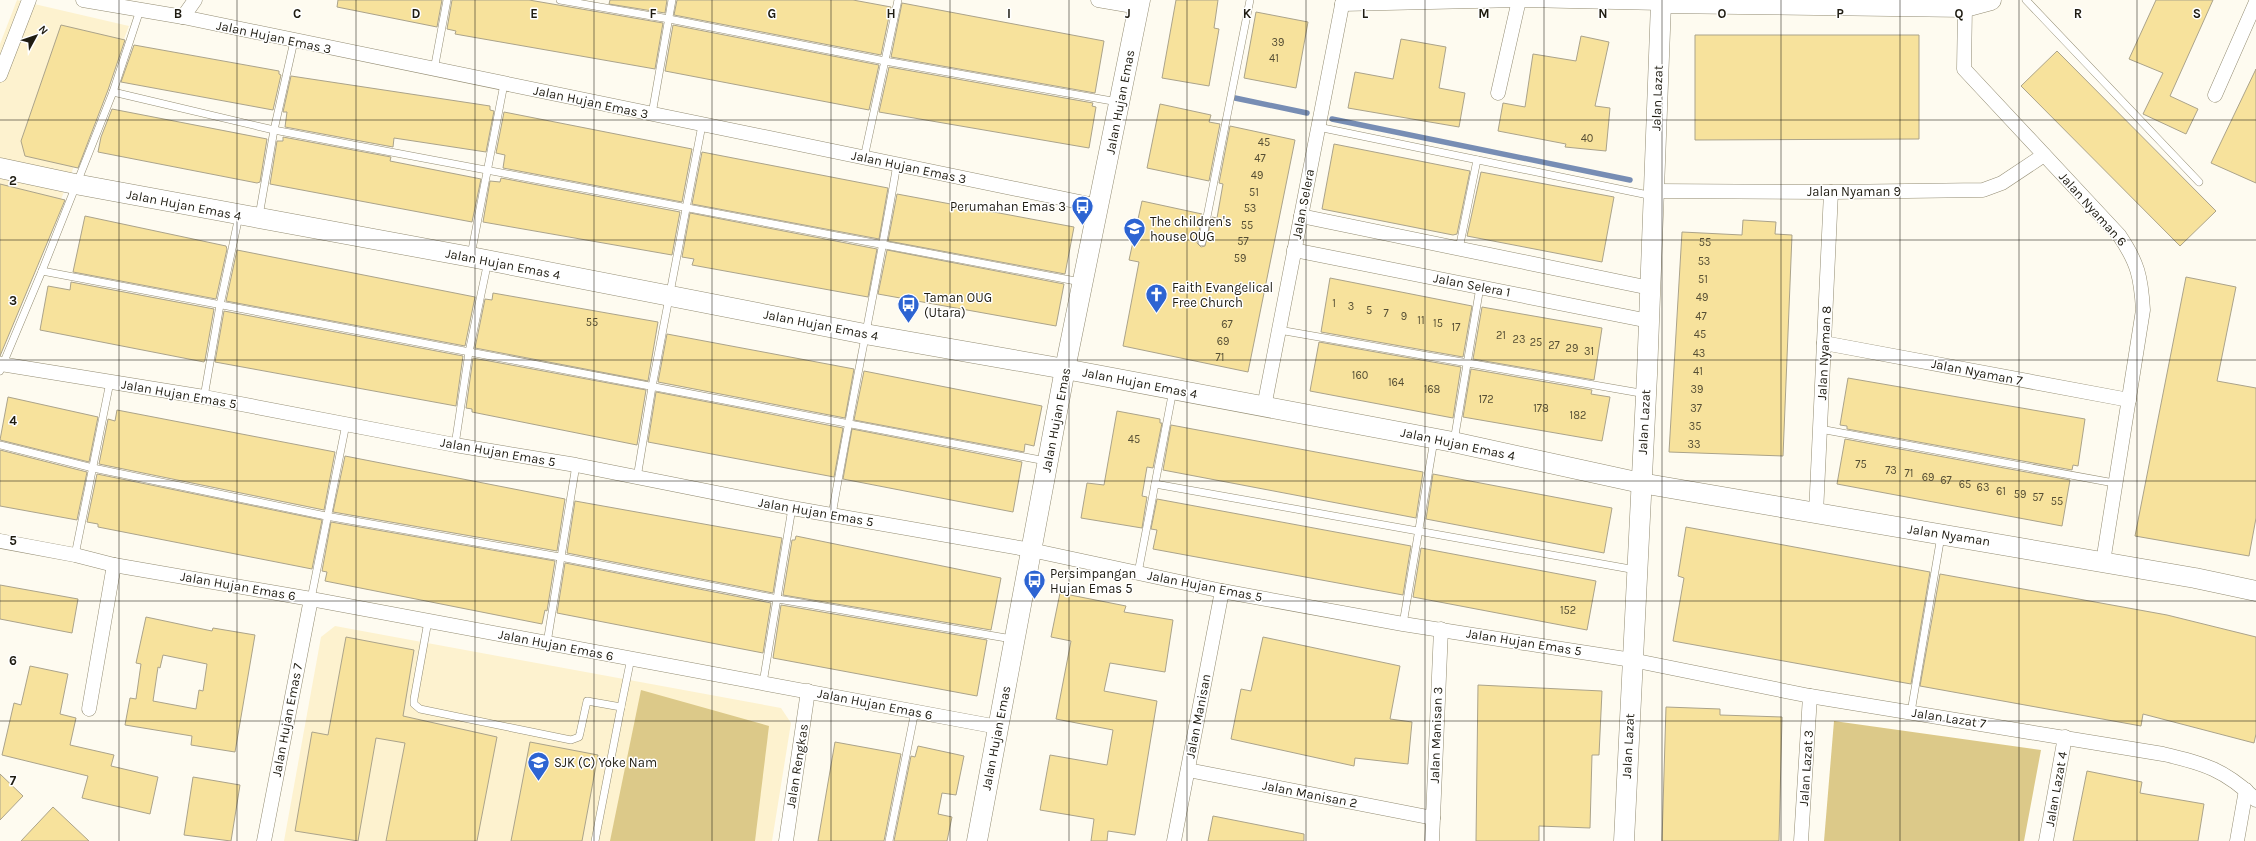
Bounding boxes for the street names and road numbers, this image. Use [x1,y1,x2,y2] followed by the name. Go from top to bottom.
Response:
[215,17,333,57] street label: Jalan Hujan Emas 3
[1102,48,1138,156] street label: Jalan Hujan Emas
[1648,65,1666,131] street label: Jalan Lazat
[532,82,650,122] street label: Jalan Hujan Emas 3
[850,147,968,187] street label: Jalan Hujan Emas 3
[1289,168,1317,240] street label: Jalan Selera
[2056,169,2130,249] street label: Jalan Nyaman 6
[1807,184,1901,199] street label: Jalan Nyaman 9
[125,187,243,223] street label: Jalan Hujan Emas 4
[444,246,562,282] street label: Jalan Hujan Emas 4
[1432,270,1512,300] street label: Jalan Selera 1
[1814,305,1834,401] street label: Jalan Nyaman 8
[762,307,880,343] street label: Jalan Hujan Emas 4
[1930,356,2024,388] street label: Jalan Nyaman 7
[1081,365,1199,401] street label: Jalan Hujan Emas 4
[1038,366,1074,474] street label: Jalan Hujan Emas
[120,376,238,412] street label: Jalan Hujan Emas 5
[1635,389,1653,455] street label: Jalan Lazat
[1399,425,1517,463] street label: Jalan Hujan Emas 4
[439,434,557,470] street label: Jalan Hujan Emas 5
[757,494,875,530] street label: Jalan Hujan Emas 5
[1907,521,1991,549] street label: Jalan Nyaman
[1146,567,1264,605] street label: Jalan Hujan Emas 5
[179,568,297,604] street label: Jalan Hujan Emas 6
[1465,625,1583,659] street label: Jalan Hujan Emas 5
[497,626,615,664] street label: Jalan Hujan Emas 6
[269,662,305,778] street label: Jalan Hujan Emas 7
[1182,672,1214,760] street label: Jalan Manisan
[978,684,1014,792] street label: Jalan Hujan Emas
[816,685,934,723] street label: Jalan Hujan Emas 6
[1427,686,1445,784] street label: Jalan Manisan 3
[1911,705,1987,731] street label: Jalan Lazat 7
[1619,713,1637,779] street label: Jalan Lazat
[783,723,811,809] street label: Jalan Rengkas
[1796,729,1816,807] street label: Jalan Lazat 3
[2042,750,2070,828] street label: Jalan Lazat 4
[1261,777,1359,811] street label: Jalan Manisan 2

